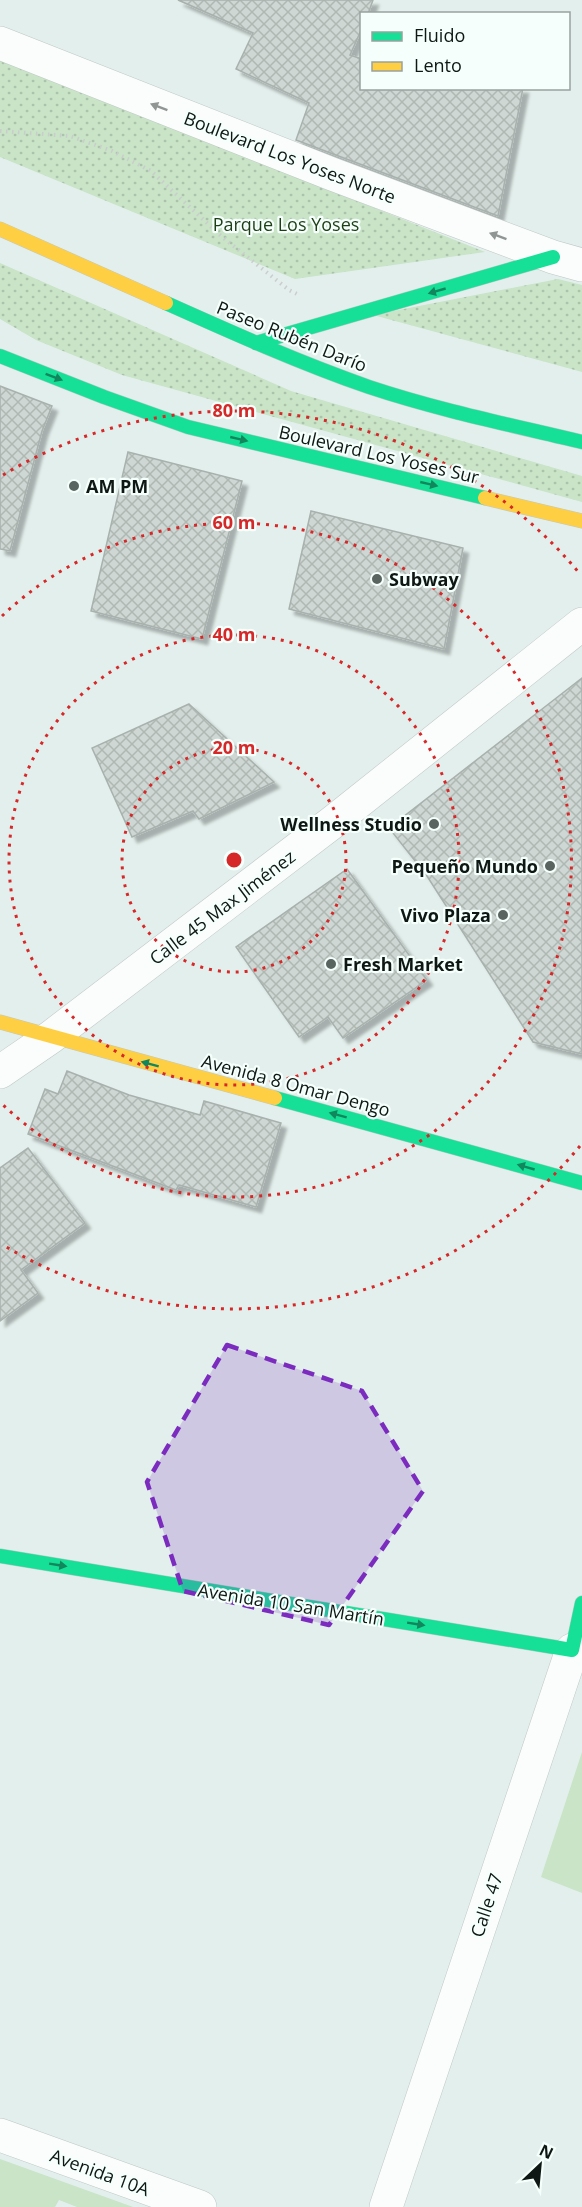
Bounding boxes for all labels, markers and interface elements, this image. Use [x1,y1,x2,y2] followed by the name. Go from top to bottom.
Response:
[360,12,570,90] legend
[414,23,465,47] text: Fluido
[414,53,462,77] text: Lento
[150,101,168,111] one-way arrow
[181,106,399,208] street label: Boulevard Los Yoses Norte
[213,212,359,236] park label: Parque Los Yoses
[489,231,507,241] one-way arrow
[428,287,446,296] one-way arrow
[213,295,371,377] street label: Paseo Rubén Darío
[46,373,64,383] one-way arrow
[213,398,255,422] text: 80 m
[277,419,482,489] street label: Boulevard Los Yoses Sur
[230,435,249,444] one-way arrow
[86,474,148,498] place label: AM PM
[67,479,81,493] marker: AM PM
[420,480,438,490] one-way arrow
[213,510,255,534] text: 60 m
[389,567,459,591] place label: Subway
[370,572,384,586] marker: Subway
[213,622,255,646] text: 40 m
[213,735,255,759] text: 20 m
[280,812,422,836] place label: Wellness Studio
[427,817,441,831] marker: Wellness Studio
[144,844,300,970] street label: Calle 45 Max Jiménez
[224,850,244,870] centre of rings
[391,854,538,878] place label: Pequeño Mundo
[543,859,557,873] marker: Pequeño Mundo
[400,903,491,927] place label: Vivo Plaza
[496,908,510,922] marker: Vivo Plaza
[343,952,463,976] place label: Fresh Market
[324,957,338,971] marker: Fresh Market
[199,1048,393,1122] street label: Avenida 8 Omar Dengo
[140,1058,159,1068] one-way arrow
[329,1110,347,1119] one-way arrow
[517,1162,535,1171] one-way arrow
[48,1561,67,1570] one-way arrow
[196,1577,386,1631] street label: Avenida 10 San Martín
[407,1620,426,1629] one-way arrow
[464,1870,508,1940] street label: Calle 47
[510,2135,570,2195] north arrow
[536,2139,557,2164] text: N
[47,2143,153,2201] street label: Avenida 10A

